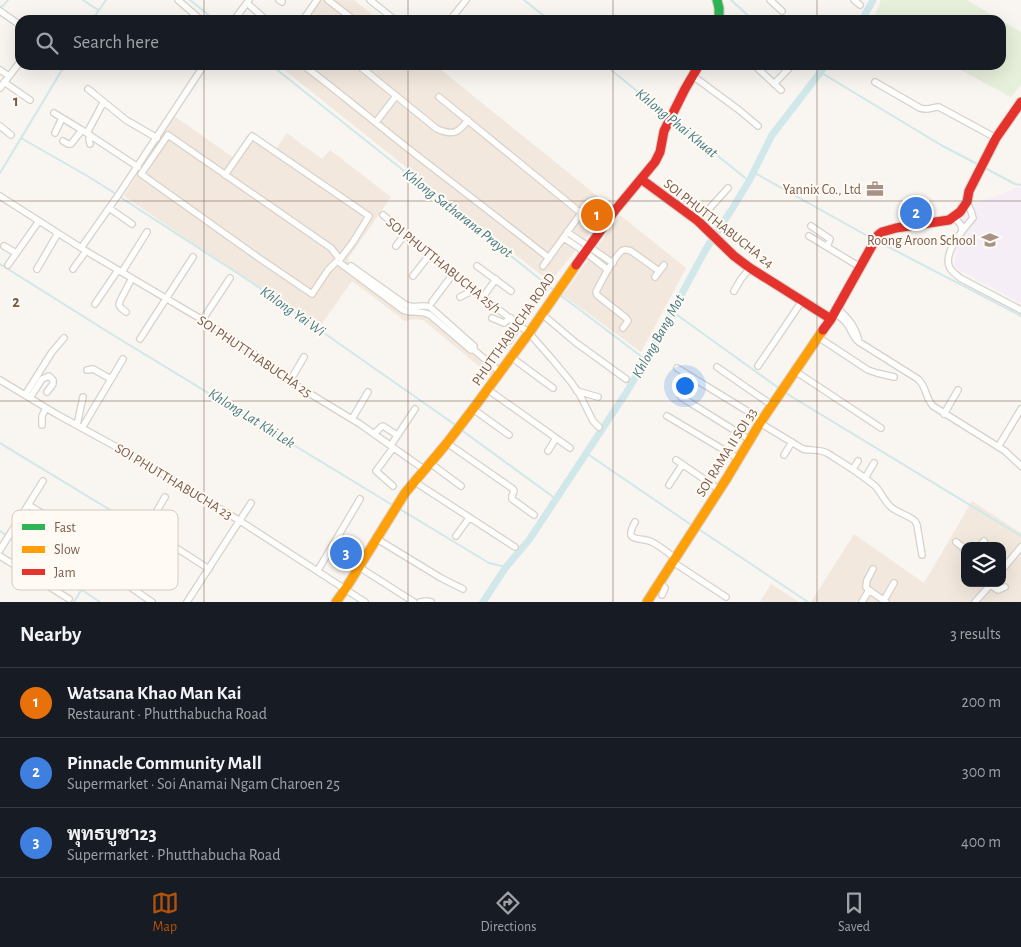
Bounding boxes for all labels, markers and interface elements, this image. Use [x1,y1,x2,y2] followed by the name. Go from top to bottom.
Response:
[15,15,1006,70] search box
[33,29,61,57] icon: search
[73,33,159,52] text: Search here
[633,86,721,161] water label: Khlong Phai Khuat
[13,93,19,109] text: 1
[400,166,515,261] water label: Khlong Satharana Prayot
[661,177,776,271] street label: SOI PHUTTHABUCHA 24
[865,179,885,199] office icon: Yannix Co., Ltd
[783,183,861,197] place label: Yannix Co., Ltd
[900,194,932,232] pin: 2
[581,196,613,234] pin: 1
[383,215,503,316] street label: SOI PHUTTHABUCHA 25/1
[980,230,1000,250] school or university icon: Roong Aroon School
[867,234,976,248] place label: Roong Aroon School
[470,271,558,388] street label: PHUTTHABUCHA ROAD
[258,284,328,339] water label: Khlong Yai Wi
[629,292,687,380] water label: Khlong Bang Mot
[12,294,20,310] text: 2
[195,313,314,400] street label: SOI PHUTTHABUCHA 25
[672,373,698,399] your location
[206,386,298,451] water label: Khlong Lat Khi Lek
[694,405,760,499] street label: SOI RAMA II SOI 33
[112,441,235,523] street label: SOI PHUTTHABUCHA 23
[12,510,178,590] legend
[54,521,76,535] text: Fast
[330,534,362,572] pin: 3
[961,542,1006,587] map controls
[961,542,1006,587] button: layers
[54,543,81,557] text: Slow
[54,566,76,580] text: Jam
[20,624,81,645] text: Nearby
[950,626,1001,642] text: 3 results
[67,684,242,703] text: Watsana Khao Man Kai
[33,694,39,710] text: 1
[961,694,1001,710] text: 200 m
[67,706,267,722] text: Restaurant · Phutthabucha Road
[67,754,262,773] text: Pinnacle Community Mall
[32,764,40,780] text: 2
[962,764,1001,780] text: 300 m
[67,776,340,792] text: Supermarket · Soi Anamai Ngam Charoen 25
[67,825,157,844] text: พุทธบูชา23
[33,834,39,850] text: 3
[961,834,1001,850] text: 400 m
[67,847,281,863] text: Supermarket · Phutthabucha Road
[151,889,179,936] tab: Map
[481,889,536,936] tab: Directions
[838,889,870,936] tab: Saved

